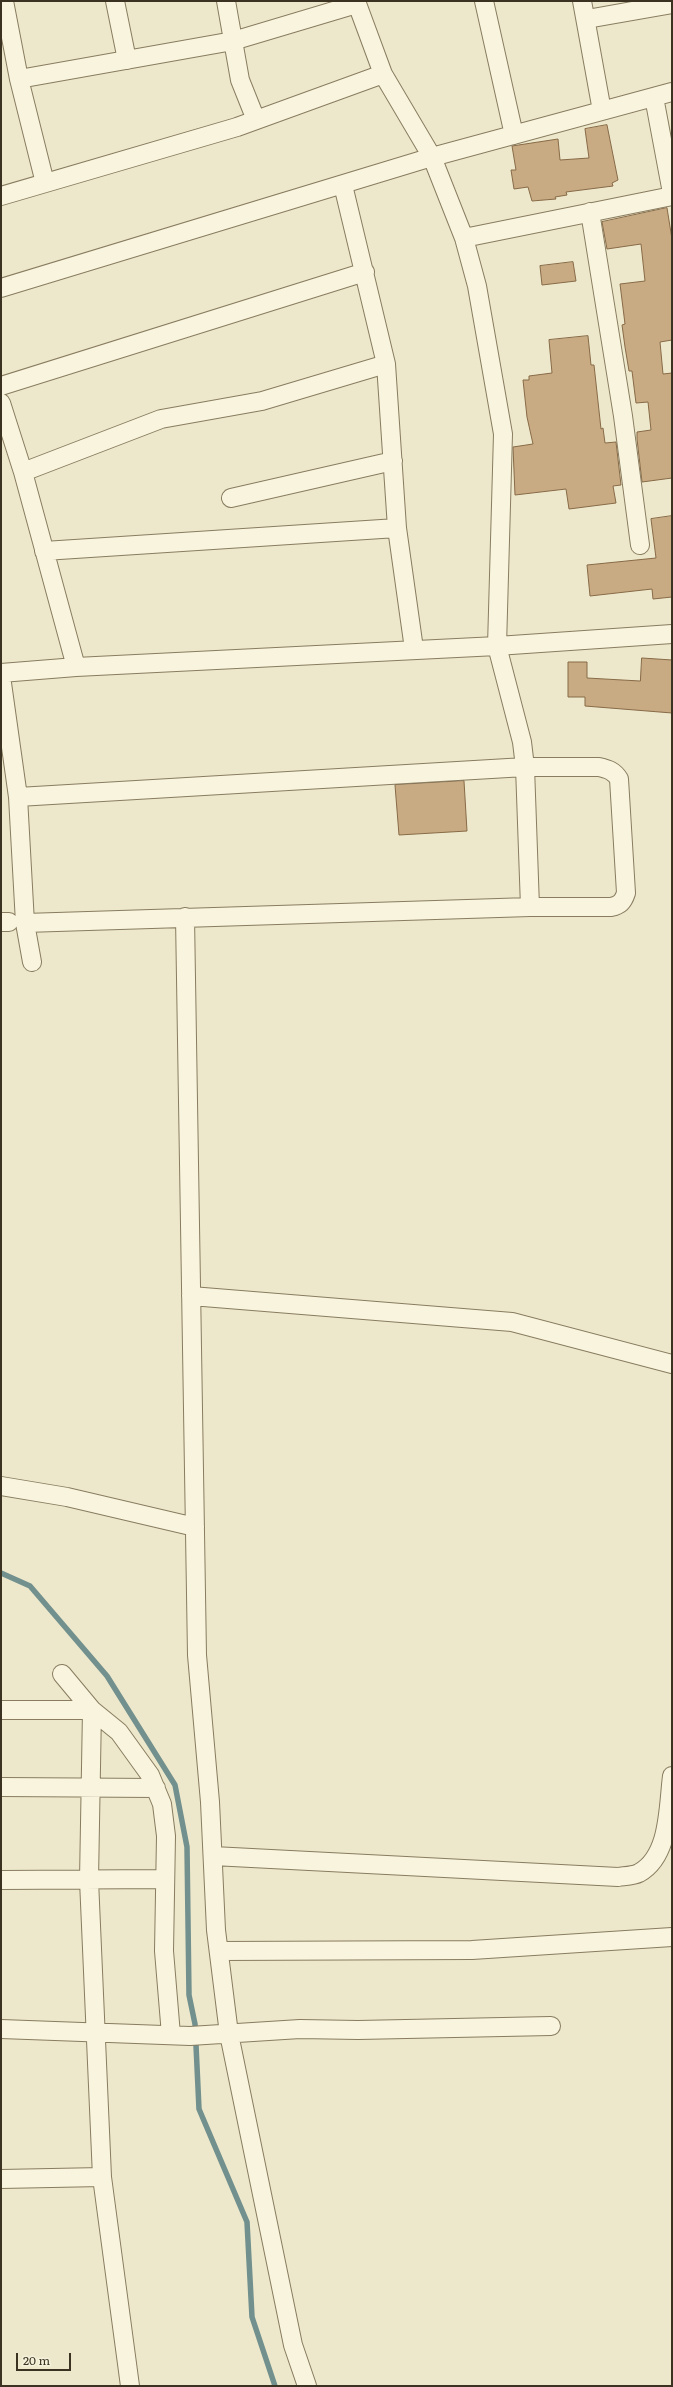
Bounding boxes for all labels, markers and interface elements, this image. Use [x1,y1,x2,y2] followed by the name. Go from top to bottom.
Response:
[18,2345,73,2371] scale bar
[23,2351,50,2369] text: 20 m

